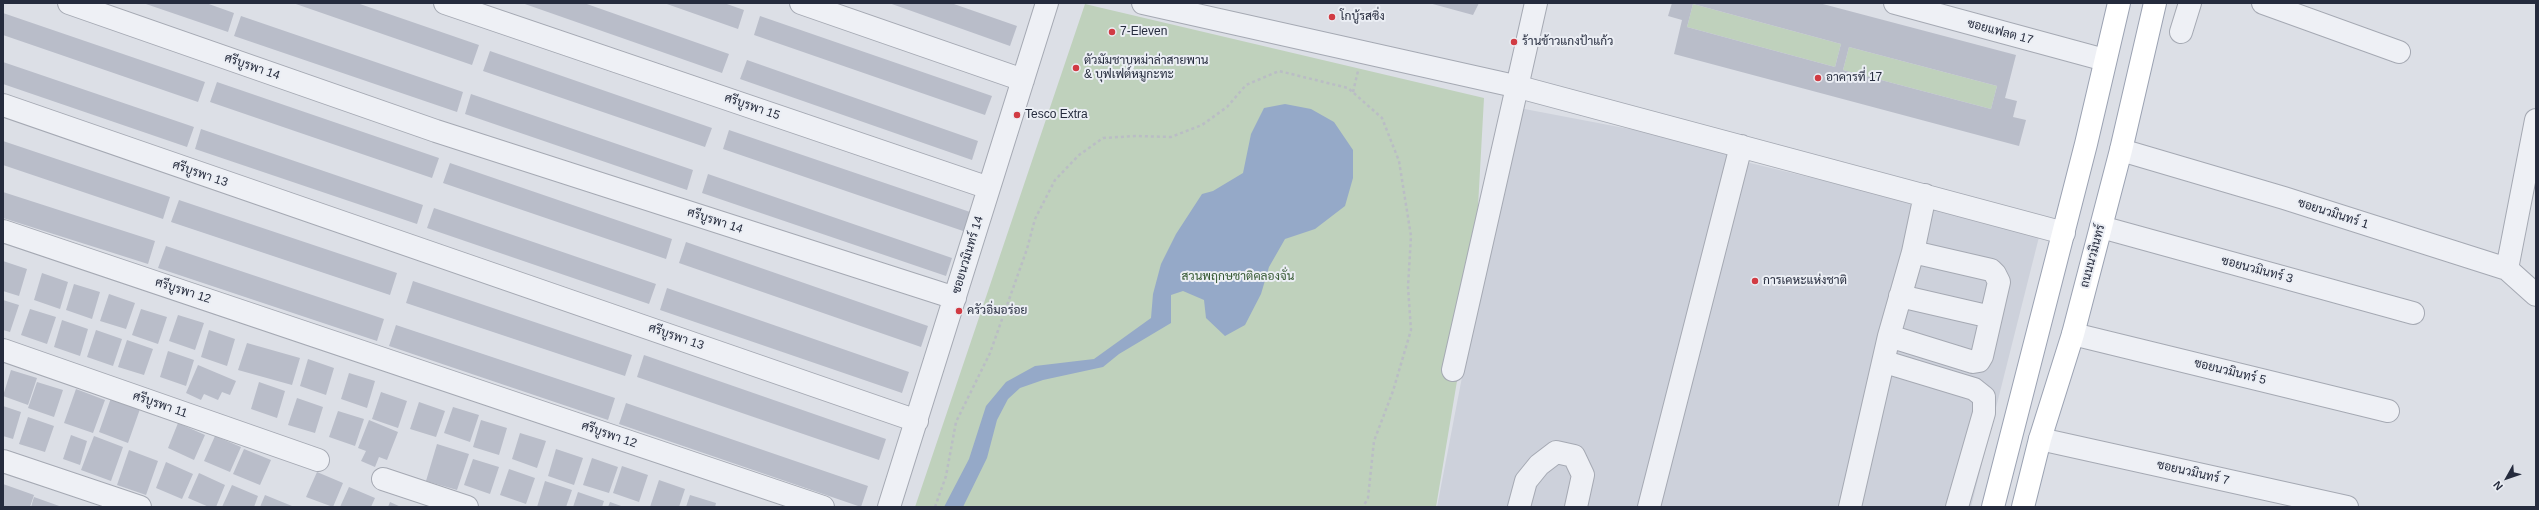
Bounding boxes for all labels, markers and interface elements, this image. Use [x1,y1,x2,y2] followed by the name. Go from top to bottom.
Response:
[1340,10,1385,24] place label: โกบู้รสซิ่ง
[1327,12,1337,22] marker: โกบู้รสซิ่ง
[1965,16,2035,48] street label: ซอยแฟลต 17
[1120,25,1167,39] place label: 7-Eleven
[1107,27,1117,37] marker: 7-Eleven
[1522,35,1613,49] place label: ร้านข้าวแกงป้าแก้ว
[1509,37,1519,47] marker: ร้านข้าวแกงป้าแก้ว
[222,51,282,83] street label: ศรีบูรพา 14
[1084,54,1208,82] place label: ตัวมัมชาบูหม่าล่าสายพาน & บุฟเฟต์หมูกะทะ
[1071,63,1081,73] marker: ตัวมัมชาบูหม่าล่าสายพาน & บุฟเฟต์หมูกะทะ
[1826,71,1882,85] place label: อาคารที่ 17
[1813,73,1823,83] marker: อาคารที่ 17
[722,91,782,123] street label: ศรีบูรพา 15
[1025,108,1088,122] place label: Tesco Extra
[1012,110,1022,120] marker: Tesco Extra
[170,158,230,190] street label: ศรีบูรพา 13
[2296,196,2370,232] street label: ซอยนวมินทร์ 1
[685,205,745,237] street label: ศรีบูรพา 14
[949,214,987,296] street label: ซอยนวมินทร์ 14
[2078,223,2108,289] street label: ถนนนวมินทร์
[2219,253,2295,287] street label: ซอยนวมินทร์ 3
[1182,270,1294,284] park label: สวนพฤกษชาติคลองจั่น
[1763,274,1847,288] place label: การเคหะแห่งชาติ
[153,275,213,307] street label: ศรีบูรพา 12
[1750,276,1760,286] marker: การเคหะแห่งชาติ
[967,304,1027,318] place label: ครัวอิ่มอร่อย
[954,306,964,316] marker: ครัวอิ่มอร่อย
[646,321,706,353] street label: ศรีบูรพา 13
[2192,356,2268,388] street label: ซอยนวมินทร์ 5
[131,389,189,421] street label: ศรีบูรพา 11
[579,419,639,451] street label: ศรีบูรพา 12
[2155,458,2231,488] street label: ซอยนวมินทร์ 7
[2487,458,2527,498] north arrow
[2491,479,2505,493] text: N

